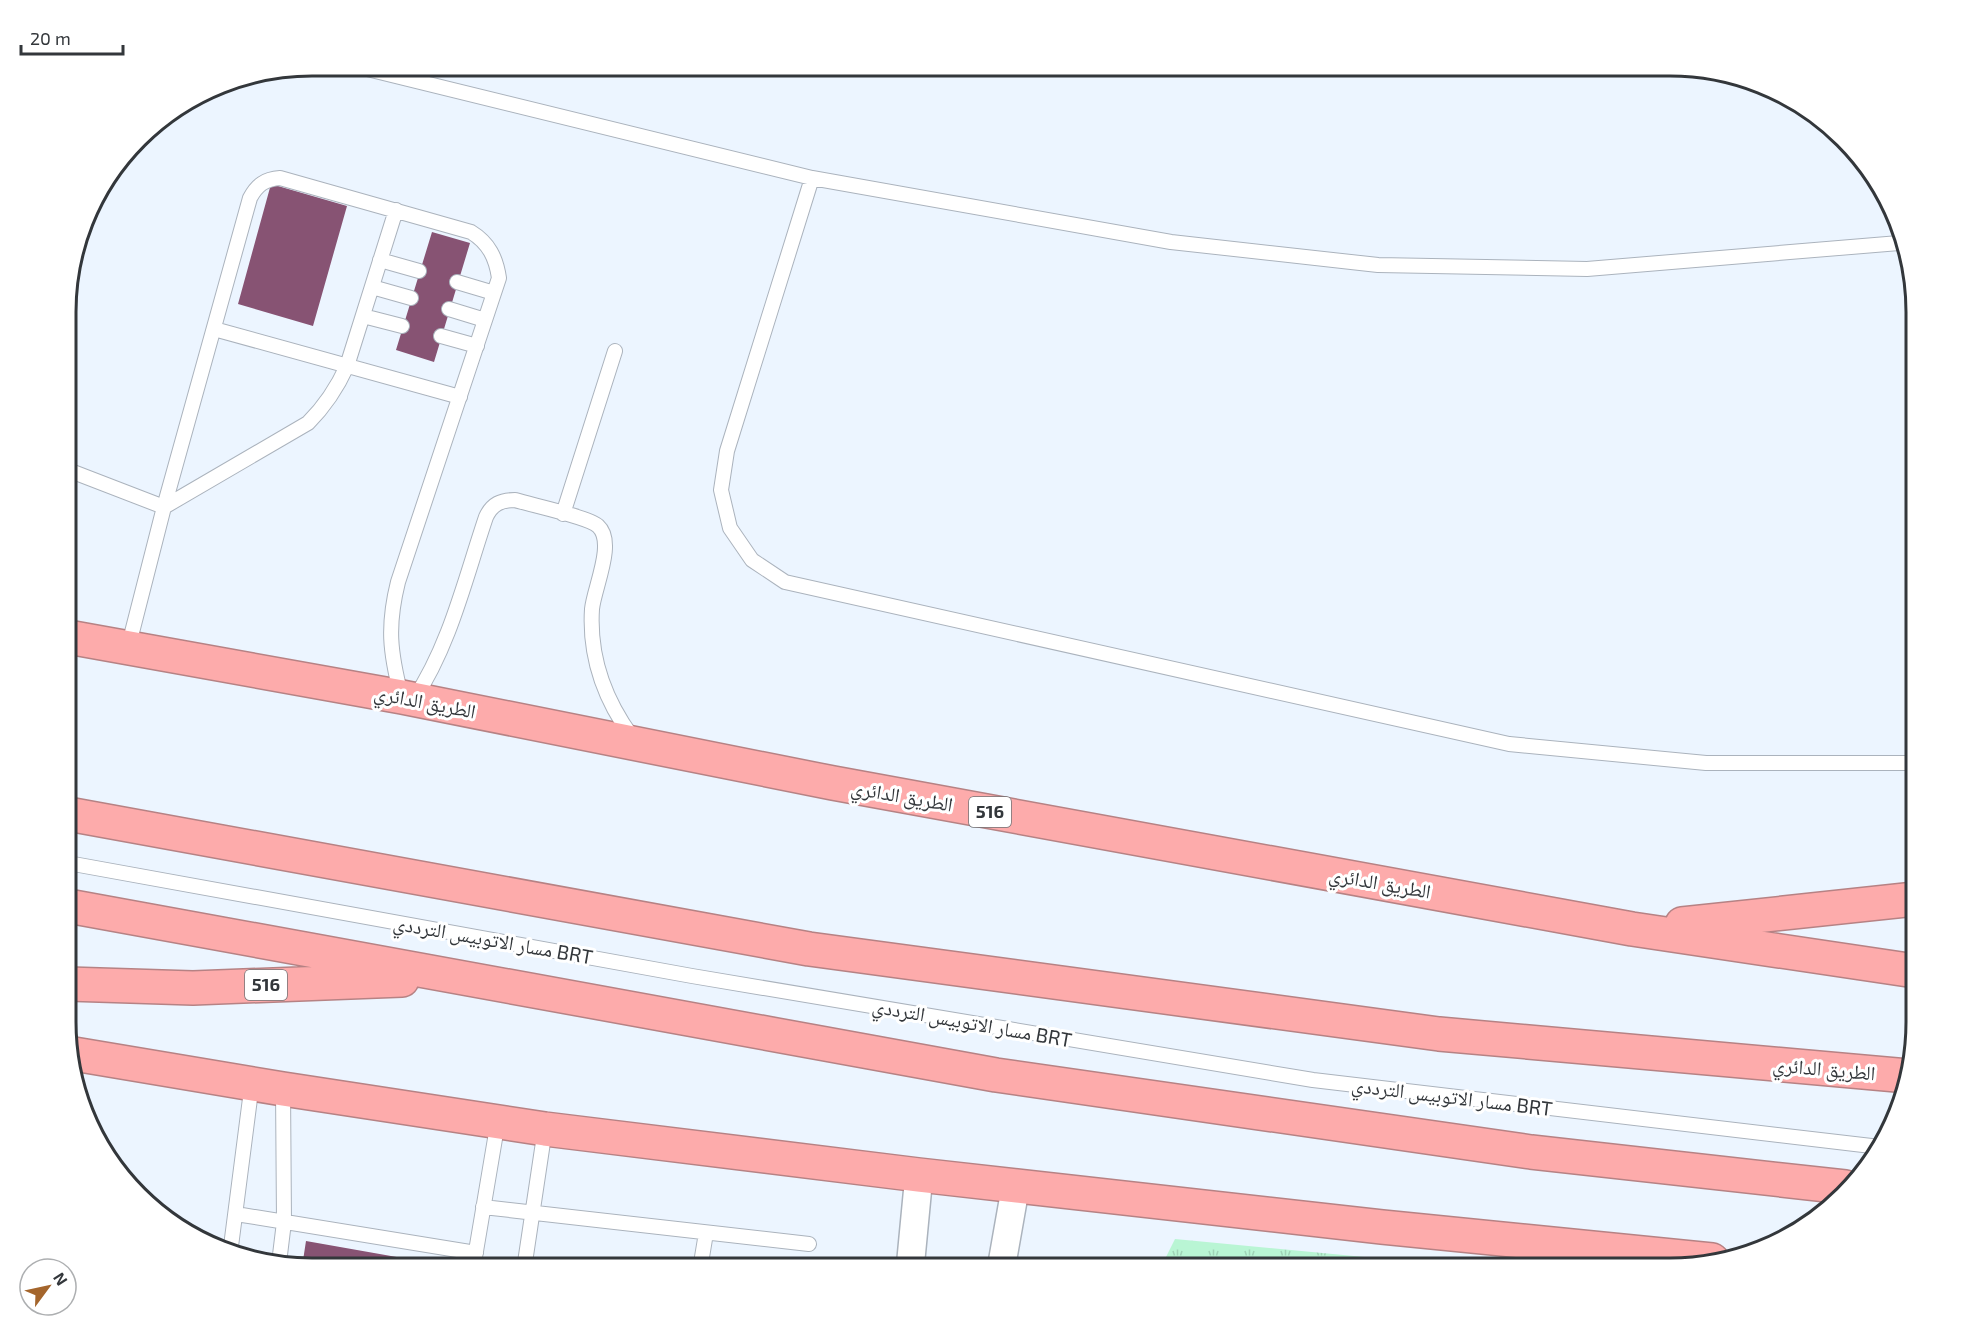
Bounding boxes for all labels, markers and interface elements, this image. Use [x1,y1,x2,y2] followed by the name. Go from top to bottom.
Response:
[21,18,123,56] scale bar
[30,27,71,49] text: 20 m
[371,679,478,728] street label: الطريق الدائري
[848,774,955,821] street label: الطريق الدائري
[969,797,1011,827] road number: 516
[1326,861,1433,908] street label: الطريق الدائري
[391,910,595,973] street label: مسار الاتوبيس الترددي BRT
[245,970,287,1000] road number: 516
[870,993,1074,1056] street label: مسار الاتوبيس الترددي BRT
[1771,1052,1876,1090] street label: الطريق الدائري
[1350,1072,1554,1125] street label: مسار الاتوبيس الترددي BRT
[18,1257,78,1317] north arrow
[50,1269,72,1289] text: N

